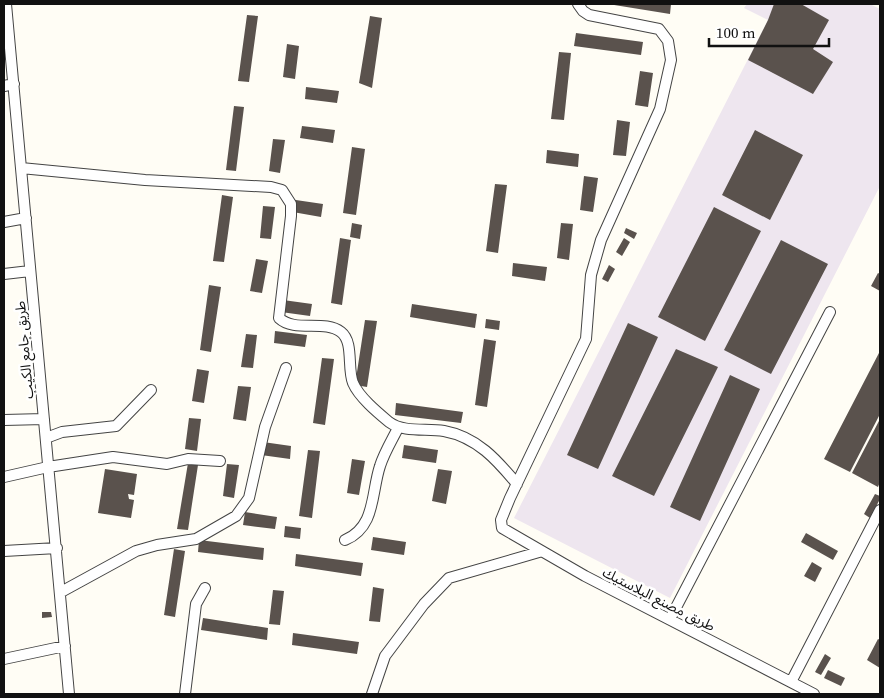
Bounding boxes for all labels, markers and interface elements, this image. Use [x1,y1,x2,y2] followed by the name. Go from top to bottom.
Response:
[709,15,829,47] scale bar
[716,22,756,43] text: 100 m
[10,300,39,400] street label: طريق جامع الكيب
[599,562,719,637] street label: طريق مصنع البلاستيك

